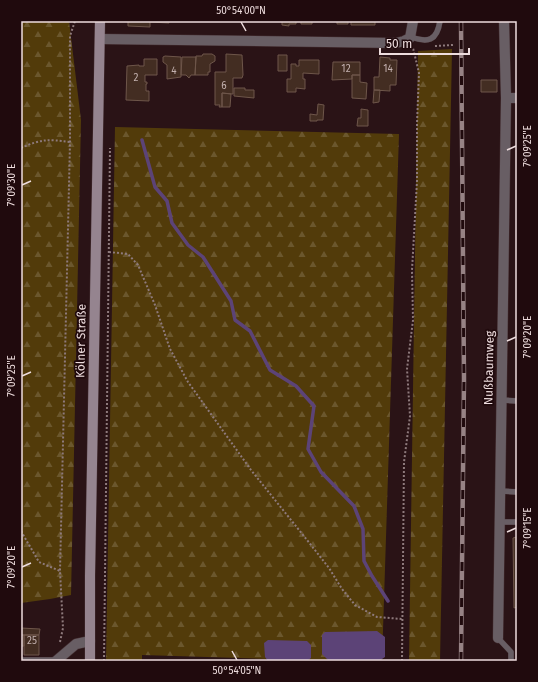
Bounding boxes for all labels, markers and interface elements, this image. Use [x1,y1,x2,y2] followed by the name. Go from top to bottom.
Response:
[216,5,266,17] text: 50°54'00"N
[380,30,469,56] scale bar
[386,37,412,51] text: 50 m
[341,63,351,75] house number: 12
[383,63,394,75] house number: 14
[171,65,177,77] house number: 4
[134,72,139,84] house number: 2
[221,80,227,92] house number: 6
[522,125,534,167] text: 7°09'25"E
[6,164,18,206] text: 7°09'30"E
[73,304,89,378] street label: Kölner Straße
[522,316,534,358] text: 7°09'20"E
[481,330,497,405] street label: Nußbaumweg
[6,355,18,397] text: 7°09'25"E
[522,507,534,549] text: 7°09'15"E
[6,546,18,588] text: 7°09'20"E
[27,635,37,647] house number: 25
[213,665,261,677] text: 50°54'05"N

